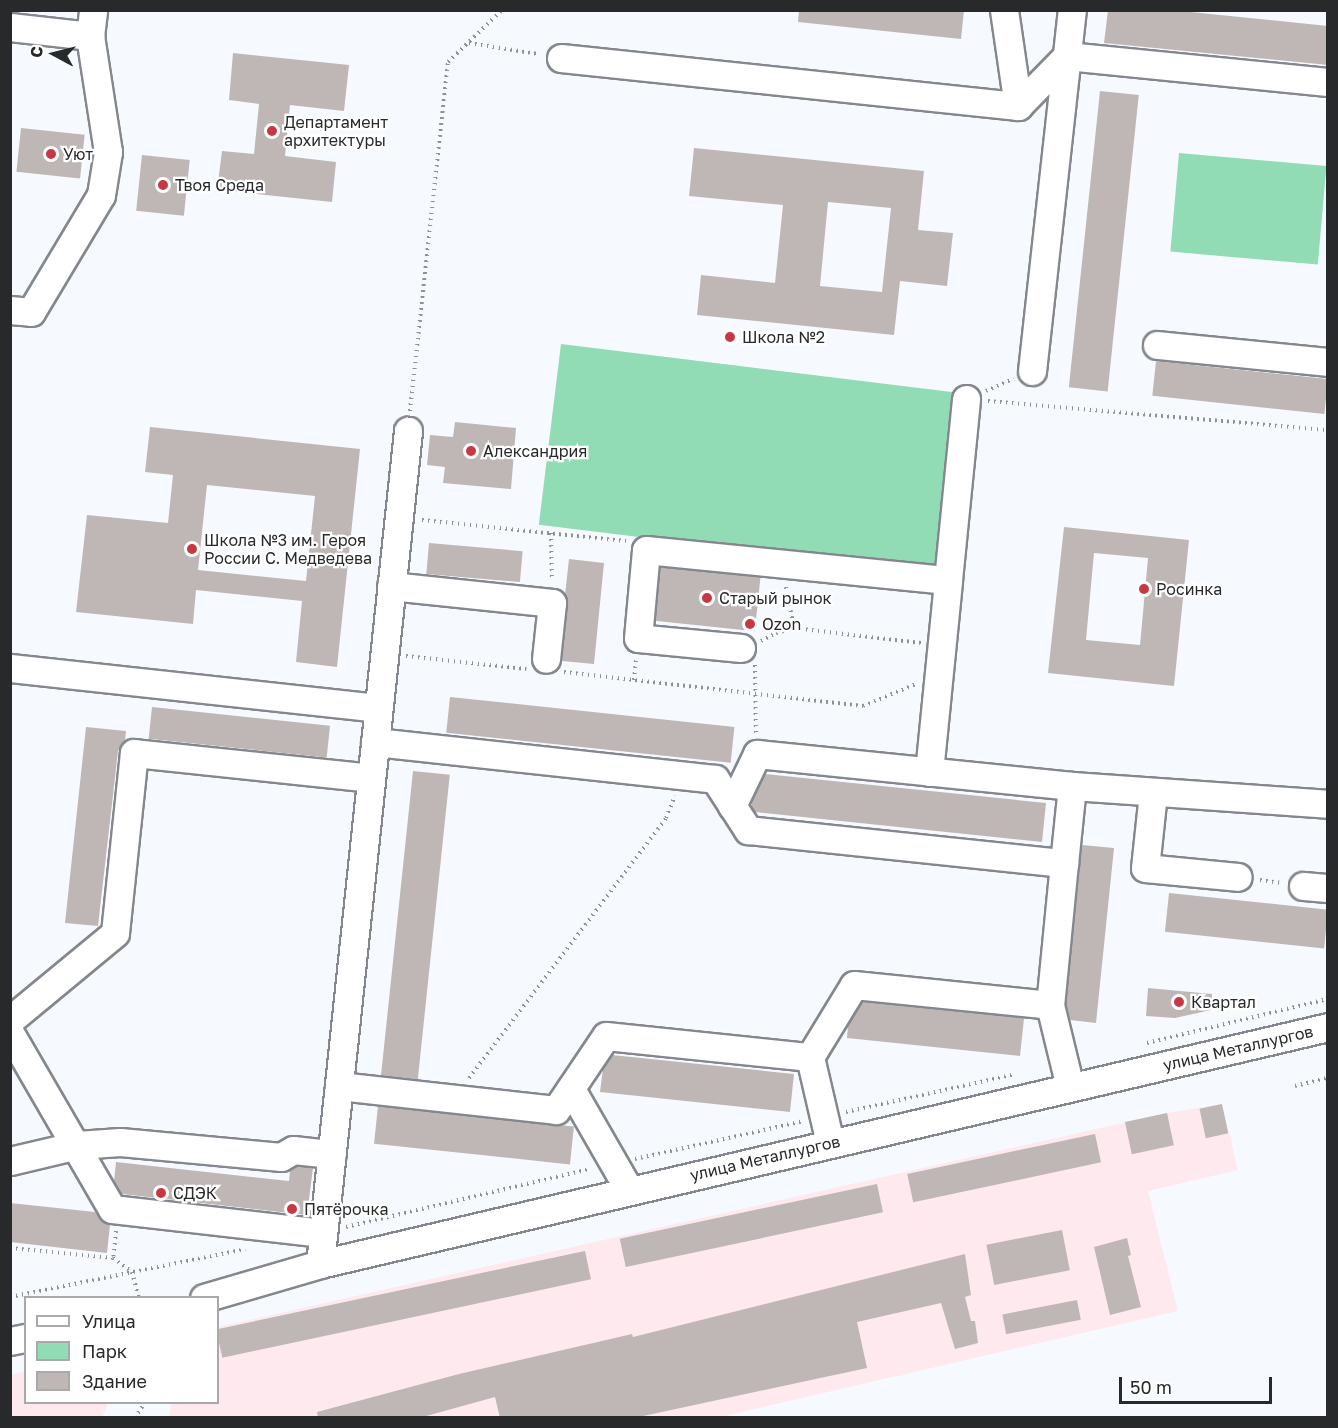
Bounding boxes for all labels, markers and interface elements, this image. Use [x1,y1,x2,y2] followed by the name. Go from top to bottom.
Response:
[24,24,84,84] north arrow
[26,45,47,59] text: С
[284,112,388,150] place label: Департамент архитектуры
[265,124,279,138] marker: Департамент архитектуры
[63,144,93,164] place label: Уют
[44,147,58,161] marker: Уют
[175,175,264,195] place label: Твоя Среда
[156,178,170,192] marker: Твоя Среда
[742,327,825,347] place label: Школа №2
[723,330,737,344] marker: Школа №2
[483,441,587,461] place label: Александрия
[464,444,478,458] marker: Александрия
[204,530,372,568] place label: Школа №3 им. Героя России С. Медведева
[185,542,199,556] marker: Школа №3 им. Героя России С. Медведева
[1156,579,1222,599] place label: Росинка
[1137,582,1151,596] marker: Росинка
[719,588,832,608] place label: Старый рынок
[700,591,714,605] marker: Старый рынок
[762,614,801,634] place label: Ozon
[743,617,757,631] marker: Ozon
[1191,992,1256,1012] place label: Квартал
[1172,995,1186,1009] marker: Квартал
[1161,1021,1315,1075] street label: улица Металлургов
[688,1131,842,1185] street label: улица Металлургов
[173,1183,217,1203] place label: СДЭК
[154,1186,168,1200] marker: СДЭК
[304,1199,388,1219] place label: Пятёрочка
[285,1202,299,1216] marker: Пятёрочка
[24,1296,219,1404] legend
[82,1310,136,1332] text: Улица
[82,1340,127,1362] text: Парк
[1122,1365,1275,1403] scale bar
[82,1370,147,1392] text: Здание
[1130,1376,1172,1398] text: 50 m

